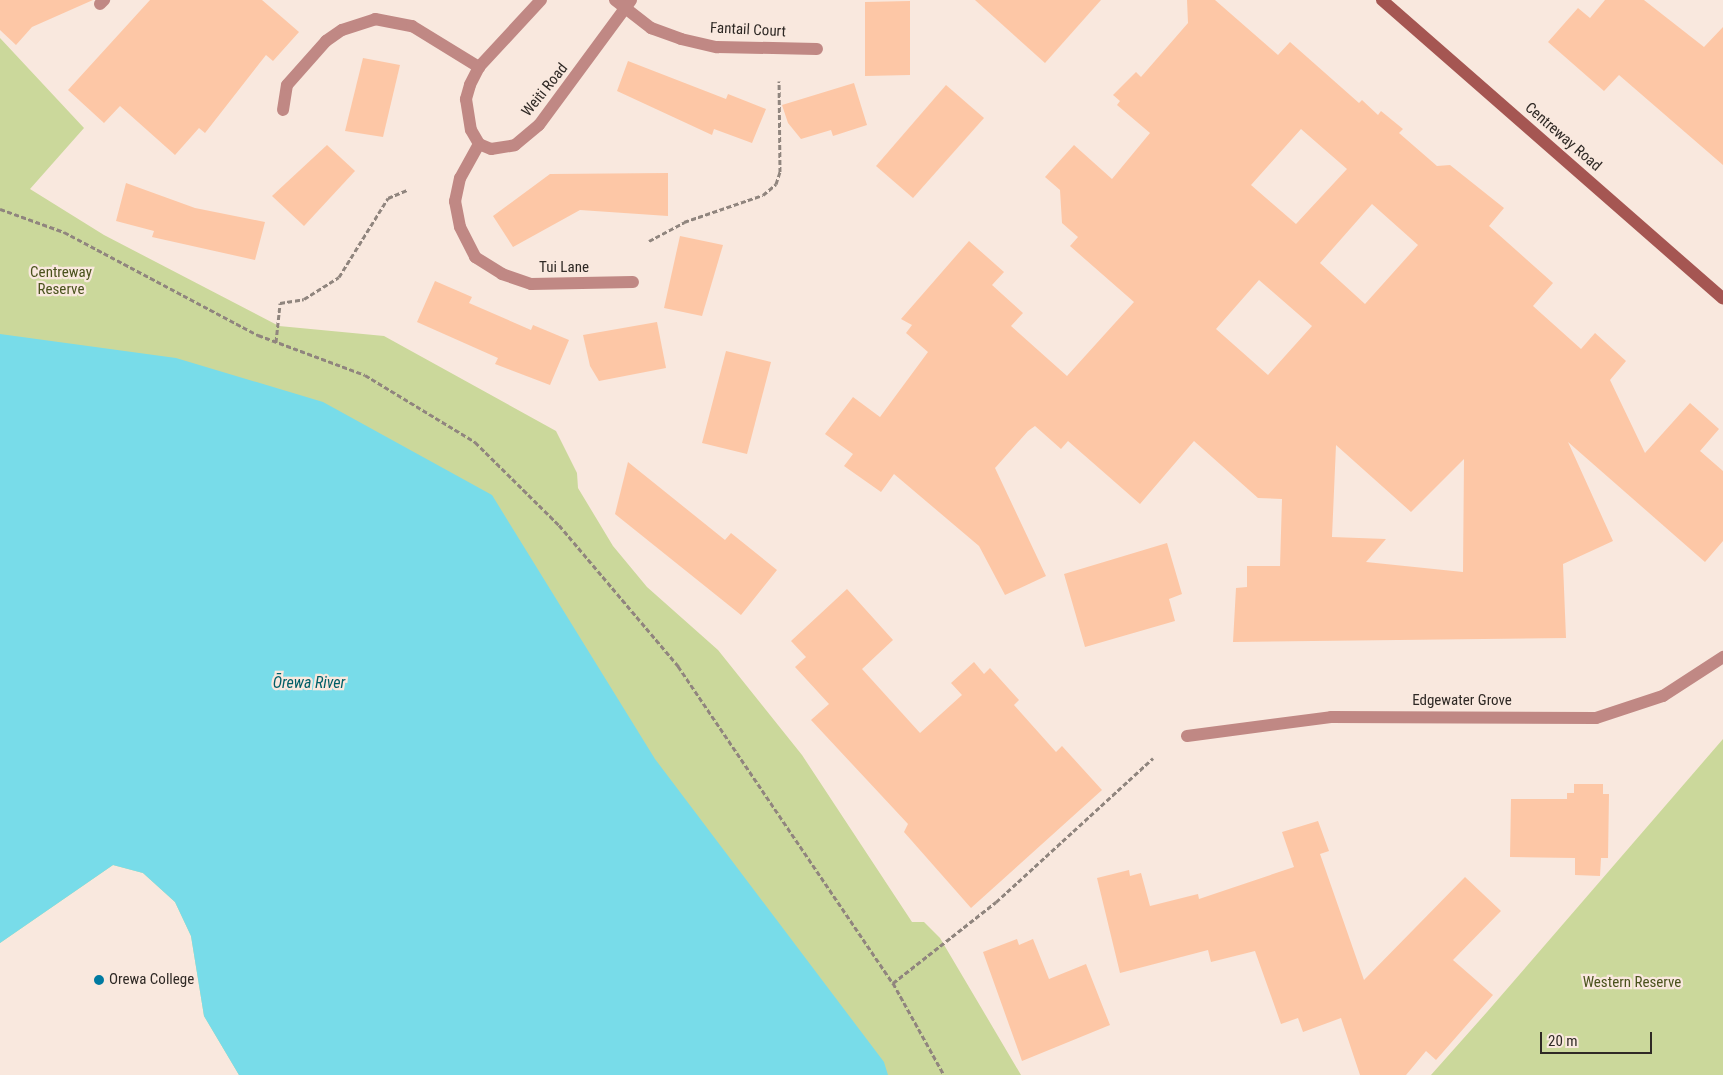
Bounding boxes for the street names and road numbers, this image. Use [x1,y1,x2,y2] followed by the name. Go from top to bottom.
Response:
[710,19,786,41] street label: Fantail Court
[518,60,572,120] street label: Weiti Road
[1521,99,1605,175] street label: Centreway Road
[539,259,589,277] street label: Tui Lane
[1412,692,1512,710] street label: Edgewater Grove

